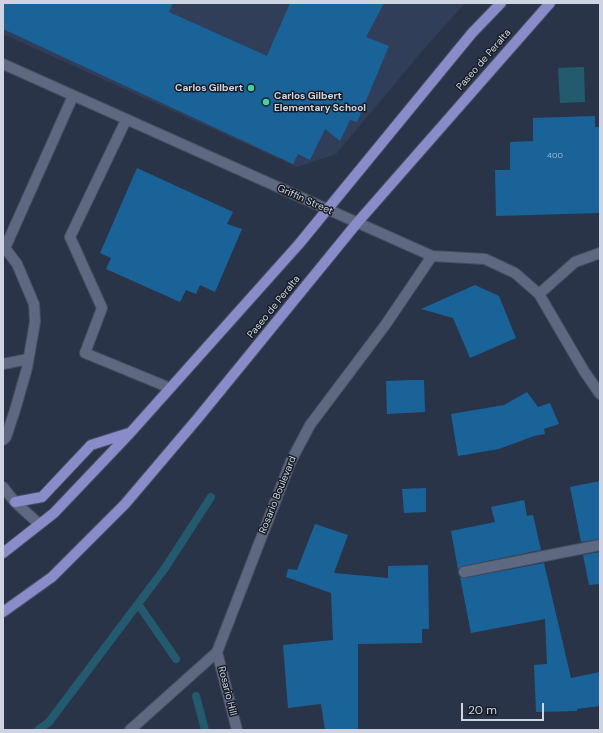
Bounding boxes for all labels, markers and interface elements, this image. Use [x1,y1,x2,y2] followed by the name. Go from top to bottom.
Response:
[454,27,514,93] street label: Paseo de Peralta
[175,82,243,94] place label: Carlos Gilbert
[246,83,256,93] marker: Carlos Gilbert
[274,90,366,114] place label: Carlos Gilbert Elementary School
[261,97,271,107] marker: Carlos Gilbert Elementary School
[547,151,563,161] house number: 400
[275,182,335,218] street label: Griffin Street
[245,273,303,341] street label: Paseo de Peralta
[257,455,299,535] street label: Rosario Boulevard
[215,665,239,717] street label: Rosario Hill
[463,695,546,721] scale bar
[468,702,497,718] text: 20 m

